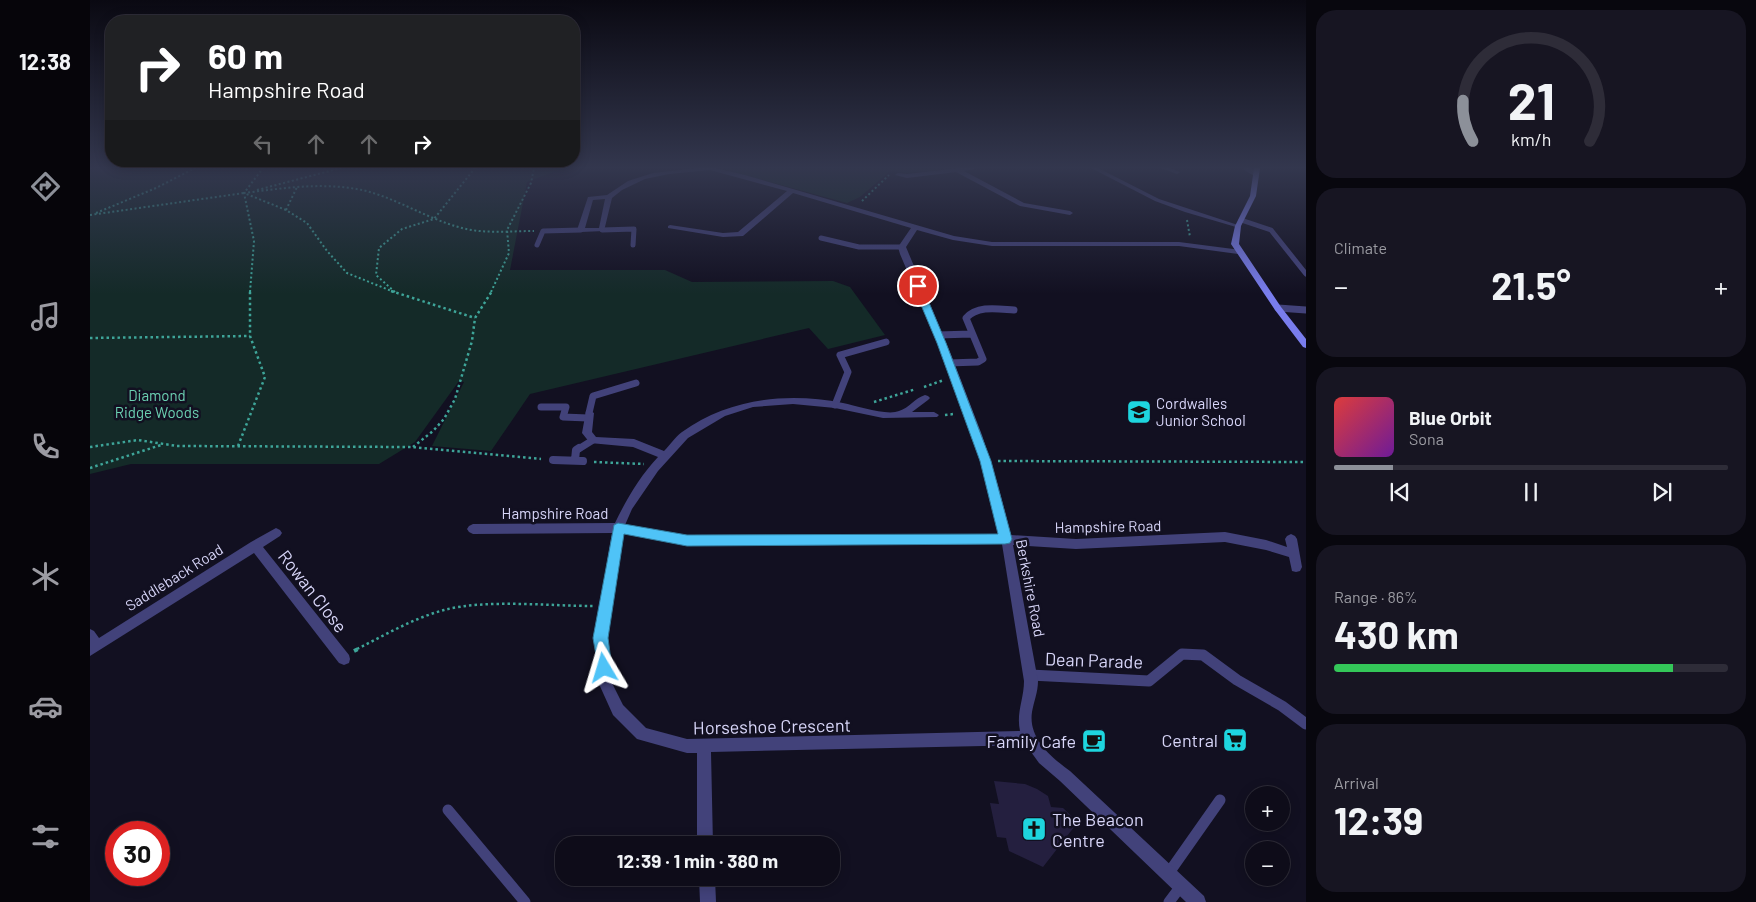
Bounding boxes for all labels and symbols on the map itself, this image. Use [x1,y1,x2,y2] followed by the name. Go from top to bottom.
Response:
[897,265,939,307] pin
[115,386,199,421] park label: Diamond Ridge Woods
[1156,394,1246,429] place label: Cordwalles Junior School
[1126,399,1152,425] school or university icon: Cordwalles Junior School
[502,504,608,522] street label: Hampshire Road
[1054,516,1162,536] street label: Hampshire Road
[1013,538,1049,638] street label: Berkshire Road
[122,540,226,614] street label: Saddleback Road
[274,545,352,637] street label: Rowan Close
[577,641,629,693] position arrow
[1045,647,1143,673] street label: Dean Parade
[693,714,851,738] street label: Horseshoe Crescent
[1222,727,1248,753] supermarket icon: Central
[1081,728,1107,754] cafe icon: Family Cafe
[1161,729,1218,751] place label: Central
[987,730,1076,752] place label: Family Cafe
[1052,808,1144,851] place label: The Beacon Centre
[1021,816,1047,842] church icon: The Beacon Centre
[105,821,170,886] speed limit sign: 30

